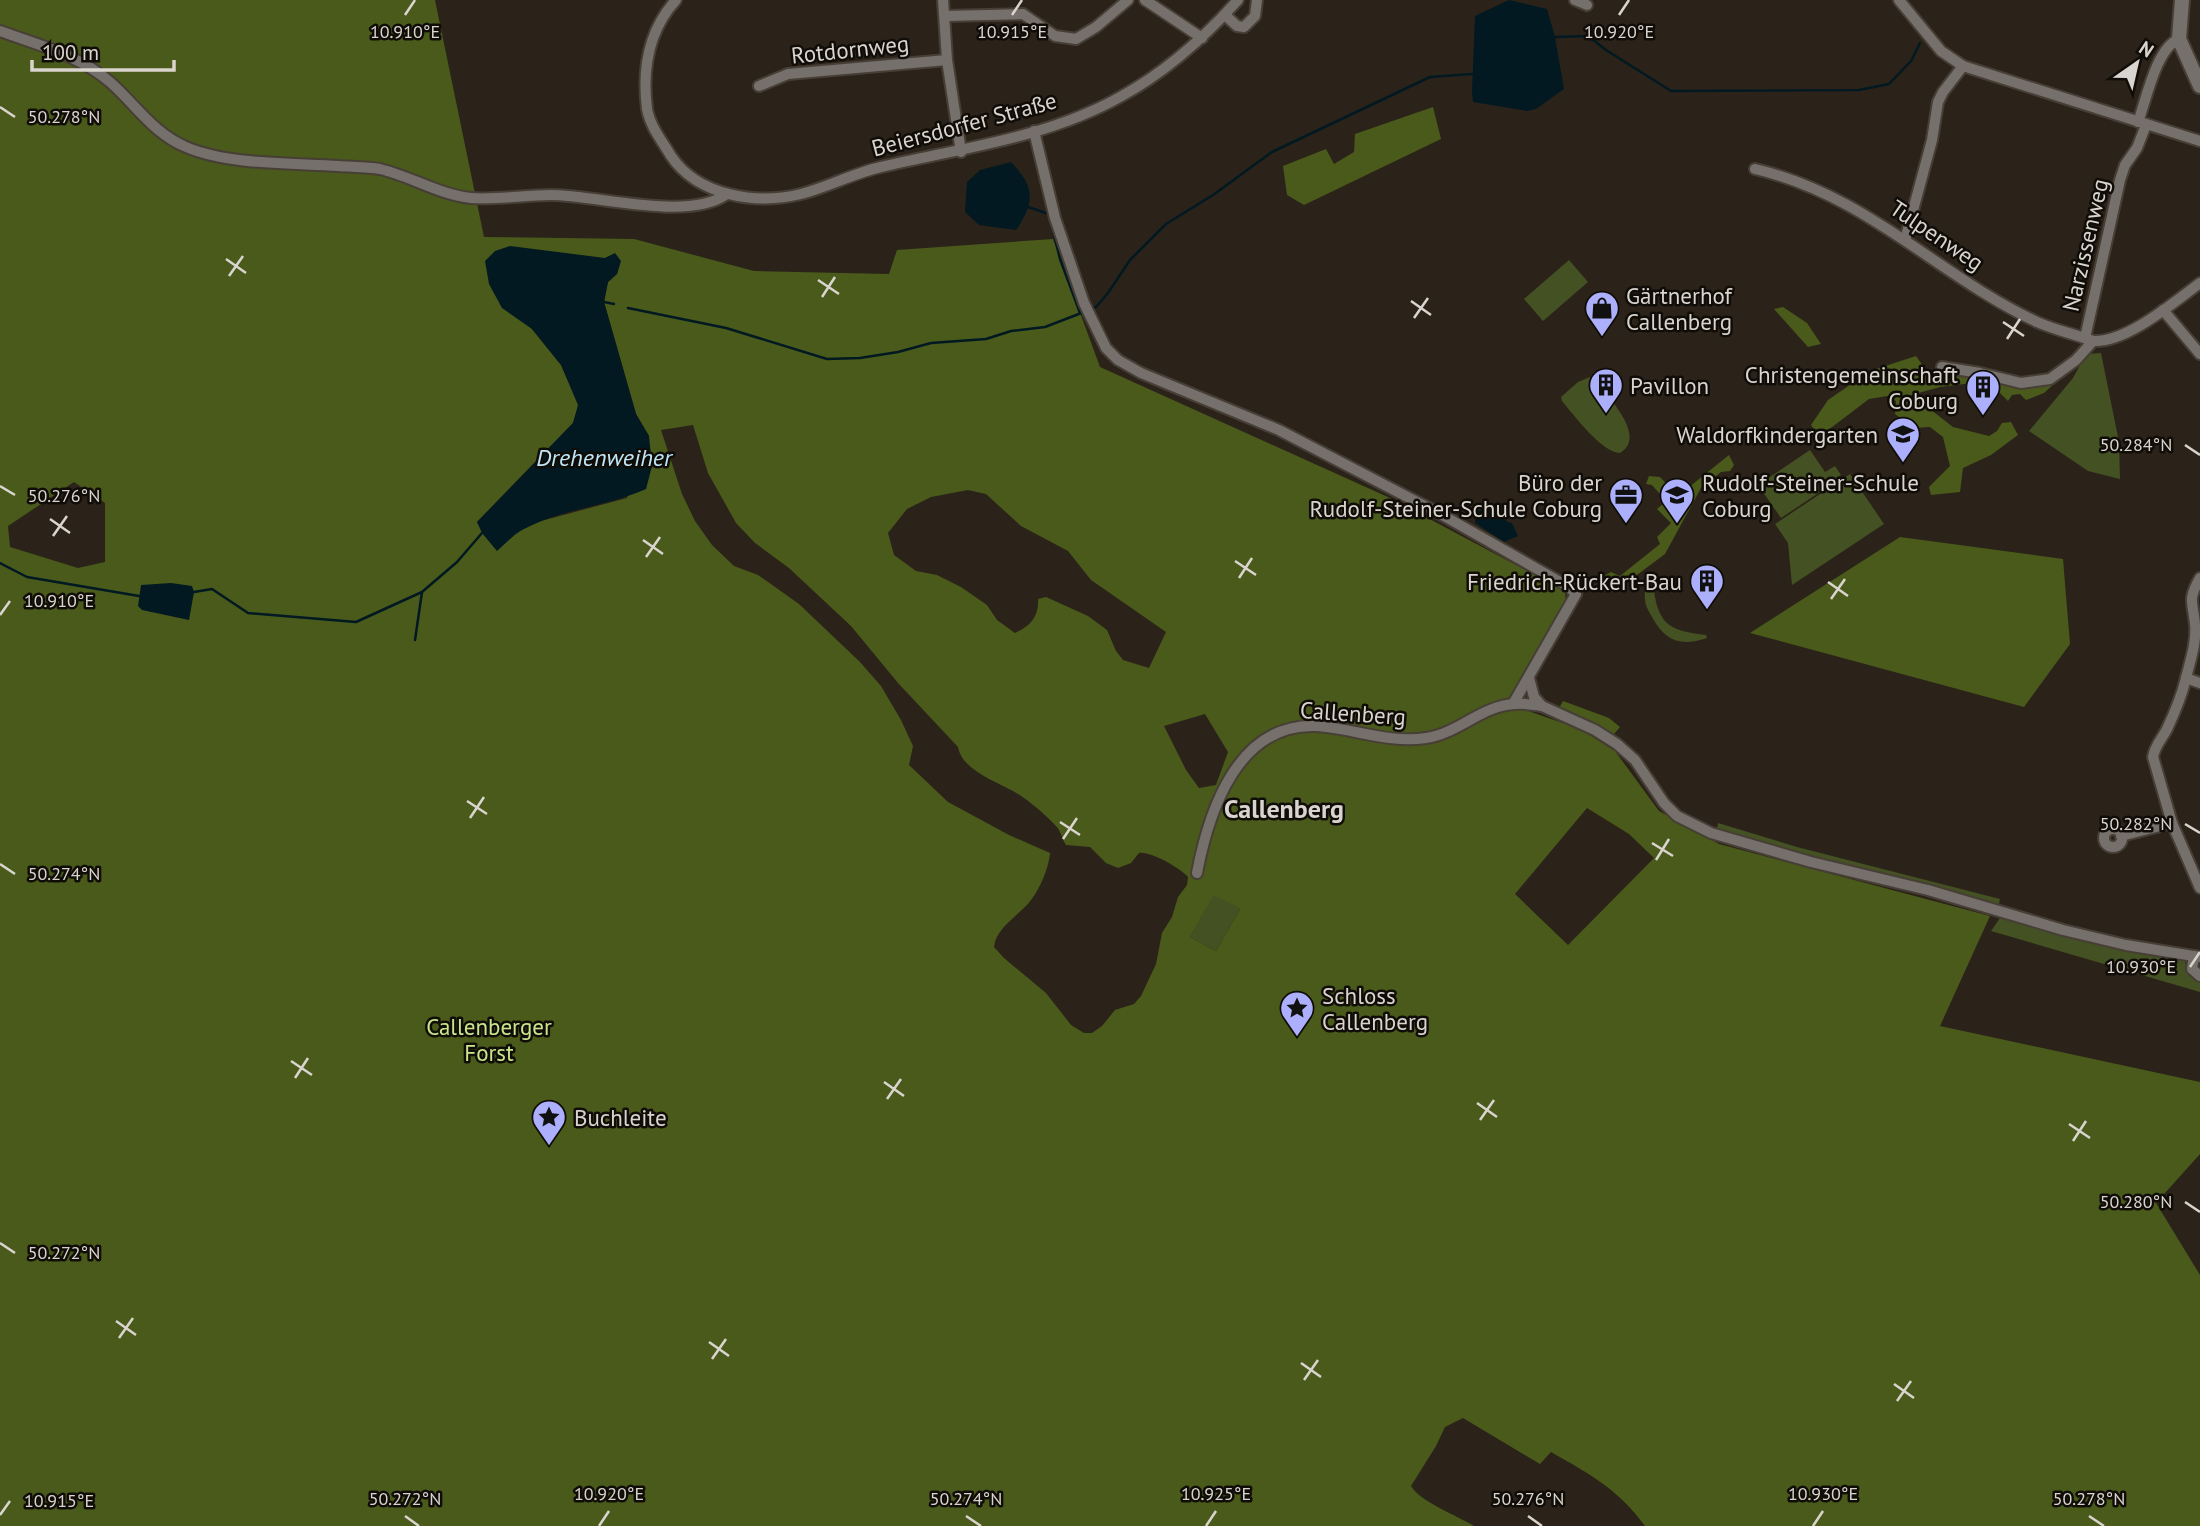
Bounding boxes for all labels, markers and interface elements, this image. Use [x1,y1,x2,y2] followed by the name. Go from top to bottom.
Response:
[370,20,440,43] text: 10.910°E
[977,20,1047,43] text: 10.915°E
[1584,20,1654,43] text: 10.920°E
[32,28,173,72] scale bar
[790,28,910,70] street label: Rotdornweg
[2102,28,2172,98] north arrow
[2135,35,2158,62] text: N
[42,39,99,66] text: 100 m
[868,85,1060,163] street label: Beiersdorfer Straße
[28,105,100,128] text: 50.278°N
[2056,176,2114,314] street label: Narzissenweg
[1885,193,1989,277] street label: Tulpenweg
[1626,281,1734,336] place label: Gärtnerhof Callenberg
[1583,289,1621,338] shop icon: Gärtnerhof Callenberg
[1745,360,1958,415] place label: Christengemeinschaft Coburg
[1587,366,1625,415] building icon: Pavillon
[1964,368,2002,417] building icon: Christengemeinschaft Coburg
[1630,371,1709,400] place label: Pavillon
[1884,415,1922,464] school or university icon: Waldorfkindergarten
[1676,420,1878,449] place label: Waldorfkindergarten
[2100,433,2172,456] text: 50.284°N
[536,442,674,473] water label: Drehenweiher
[1309,468,1602,523] place label: Büro der Rudolf-Steiner-Schule Coburg
[1702,468,1919,523] place label: Rudolf-Steiner-Schule Coburg
[1607,476,1645,525] office icon: Büro der Rudolf-Steiner-Schule Coburg
[1658,476,1696,525] school or university icon: Rudolf-Steiner-Schule Coburg
[28,484,100,507] text: 50.276°N
[1688,562,1726,611] building icon: Friedrich-Rückert-Bau
[1467,567,1682,596] place label: Friedrich-Rückert-Bau
[24,589,94,612] text: 10.910°E
[1299,695,1407,731] street label: Callenberg
[1224,792,1344,825] district label: Callenberg
[2100,812,2172,835] text: 50.282°N
[28,862,100,885] text: 50.274°N
[2106,955,2176,978] text: 10.930°E
[1322,981,1428,1036] place label: Schloss Callenberg
[1278,989,1316,1038] place icon: Schloss Callenberg
[426,1012,552,1067] park label: Callenberger Forst
[530,1098,568,1147] place icon: Buchleite
[574,1103,667,1132] place label: Buchleite
[2100,1190,2172,1213] text: 50.280°N
[28,1241,100,1264] text: 50.272°N
[574,1482,644,1505] text: 10.920°E
[1181,1482,1251,1505] text: 10.925°E
[1788,1482,1858,1505] text: 10.930°E
[369,1487,441,1510] text: 50.272°N
[930,1487,1002,1510] text: 50.274°N
[1492,1487,1564,1510] text: 50.276°N
[2053,1487,2125,1510] text: 50.278°N
[24,1489,94,1512] text: 10.915°E

